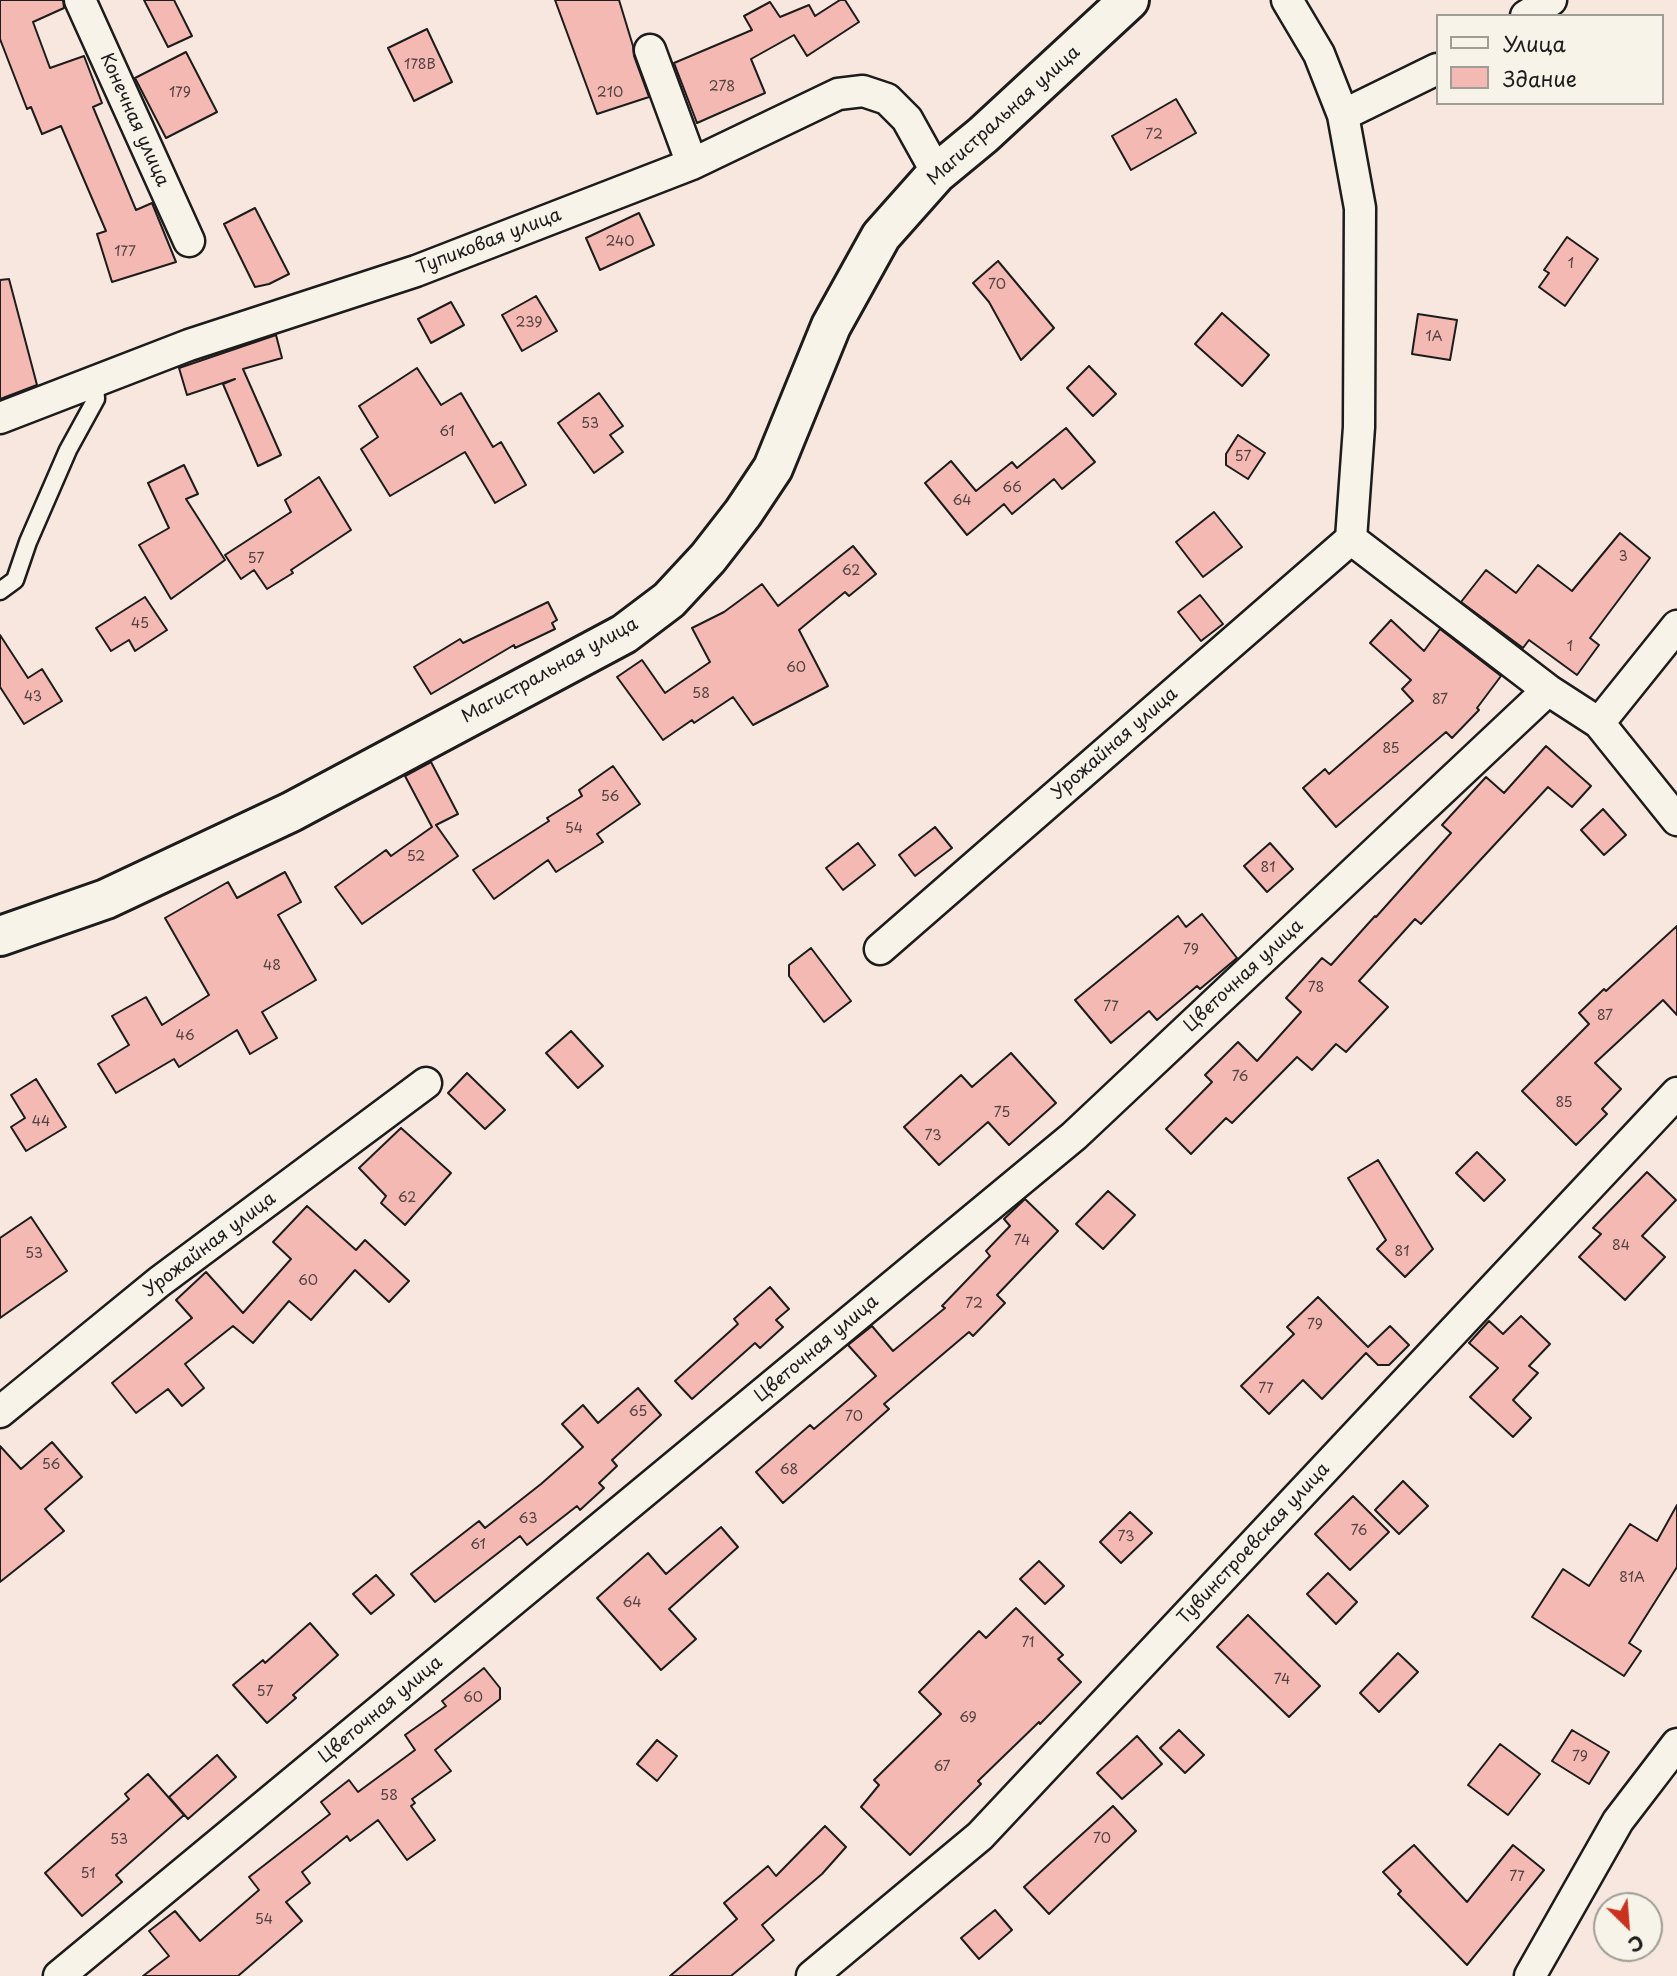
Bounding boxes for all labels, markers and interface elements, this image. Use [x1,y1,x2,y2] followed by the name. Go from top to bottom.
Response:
[1436,14,1663,105] legend
[1503,27,1566,59] text: Улица
[923,42,1085,190] street label: Магистральная улица
[95,50,173,190] street label: Конечная улица
[404,57,436,73] house number: 178В
[1503,62,1577,94] text: Здание
[709,79,735,95] house number: 278
[169,85,191,101] house number: 179
[597,85,623,101] house number: 210
[1145,127,1163,143] house number: 72
[414,204,564,280] street label: Тупиковая улица
[605,234,635,250] house number: 240
[114,244,136,260] house number: 177
[1568,256,1574,272] house number: 1
[988,277,1006,293] house number: 70
[516,315,542,331] house number: 239
[1425,329,1443,345] house number: 1А
[581,416,599,432] house number: 53
[439,424,455,440] house number: 61
[1235,449,1251,465] house number: 57
[1002,480,1022,496] house number: 66
[952,493,972,509] house number: 64
[1618,549,1628,565] house number: 3
[248,551,264,567] house number: 57
[842,563,860,579] house number: 62
[458,614,642,728] street label: Магистральная улица
[131,616,149,632] house number: 45
[1567,639,1573,655] house number: 1
[786,660,806,676] house number: 60
[1047,683,1183,805] street label: Урожайная улица
[692,686,710,702] house number: 58
[24,689,42,705] house number: 43
[1432,692,1448,708] house number: 87
[1382,741,1400,757] house number: 85
[601,789,619,805] house number: 56
[565,821,583,837] house number: 54
[407,849,425,865] house number: 52
[1261,860,1275,876] house number: 81
[1180,915,1308,1037] street label: Цветочная улица
[1183,942,1199,958] house number: 79
[263,958,281,974] house number: 48
[1308,980,1324,996] house number: 78
[1103,999,1119,1015] house number: 77
[1597,1008,1613,1024] house number: 87
[175,1028,195,1044] house number: 46
[1232,1069,1248,1085] house number: 76
[1555,1095,1573,1111] house number: 85
[994,1105,1010,1121] house number: 75
[32,1114,50,1130] house number: 44
[925,1128,941,1144] house number: 73
[140,1188,280,1302] street label: Урожайная улица
[398,1190,416,1206] house number: 62
[1014,1233,1030,1249] house number: 74
[1612,1238,1630,1254] house number: 84
[1395,1244,1409,1260] house number: 81
[25,1246,43,1262] house number: 53
[298,1273,318,1289] house number: 60
[751,1291,883,1407] street label: Цветочная улица
[965,1296,983,1312] house number: 72
[1307,1317,1323,1333] house number: 79
[1258,1381,1274,1397] house number: 77
[629,1404,647,1420] house number: 65
[845,1409,863,1425] house number: 70
[42,1457,60,1473] house number: 56
[1173,1459,1335,1629] street label: Тувинстроевская улица
[780,1462,798,1478] house number: 68
[519,1511,537,1527] house number: 63
[1351,1523,1367,1539] house number: 76
[1118,1529,1134,1545] house number: 73
[470,1537,486,1553] house number: 61
[1619,1570,1645,1586] house number: 81А
[622,1595,642,1611] house number: 64
[1021,1635,1035,1651] house number: 71
[315,1652,447,1768] street label: Цветочная улица
[1274,1672,1290,1688] house number: 74
[257,1684,273,1700] house number: 57
[463,1690,483,1706] house number: 60
[959,1710,977,1726] house number: 69
[1572,1749,1588,1765] house number: 79
[933,1759,951,1775] house number: 67
[380,1788,398,1804] house number: 58
[1093,1831,1111,1847] house number: 70
[110,1832,128,1848] house number: 53
[81,1866,95,1882] house number: 51
[1509,1869,1525,1885] house number: 77
[1593,1892,1663,1962] north arrow
[255,1912,273,1928] house number: 54
[1624,1929,1648,1960] text: С

